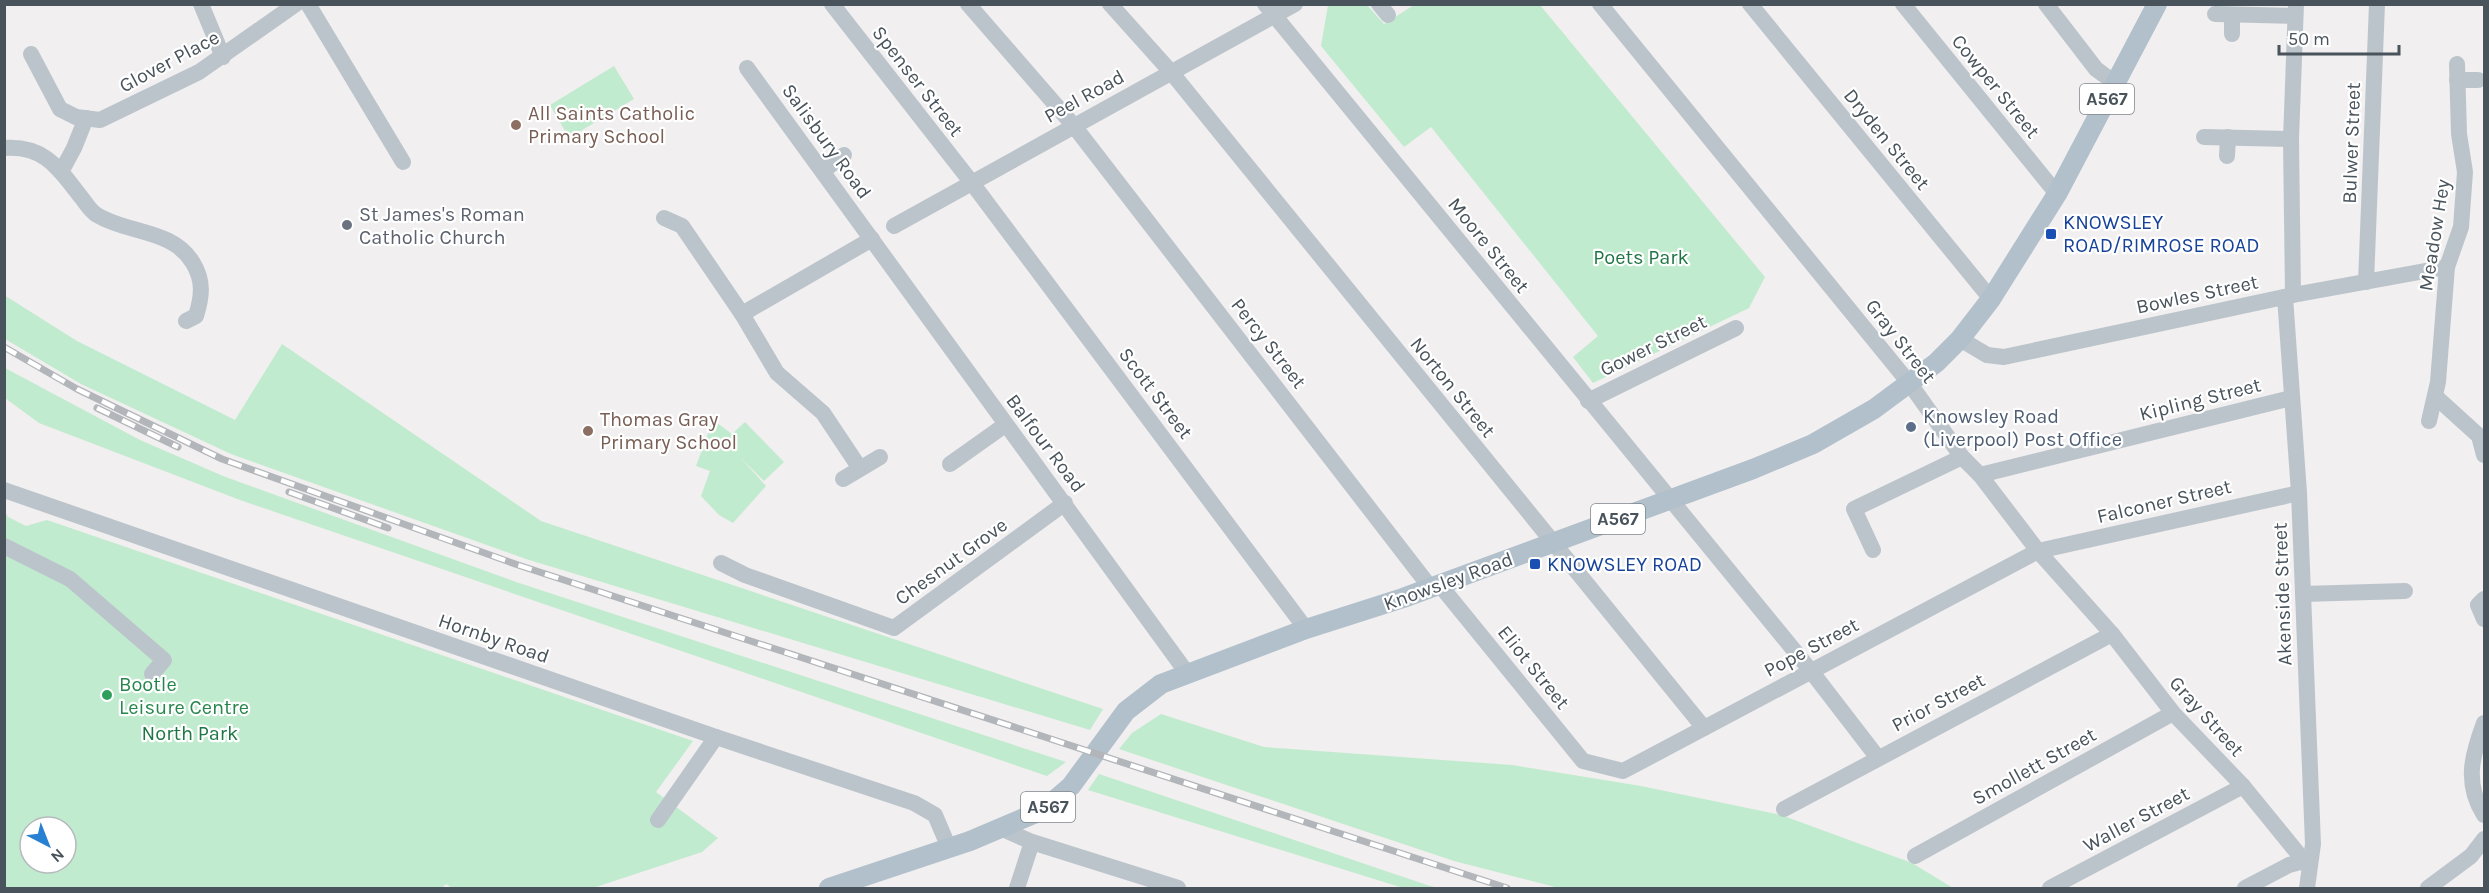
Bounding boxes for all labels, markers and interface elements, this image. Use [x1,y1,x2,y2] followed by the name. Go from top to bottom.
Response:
[2279,18,2399,56] scale bar
[867,22,968,141] street label: Spenser Street
[115,25,223,97] street label: Glover Place
[2288,28,2330,50] text: 50 m
[1947,30,2045,143] street label: Cowper Street
[1040,65,1128,128] street label: Peel Road
[777,79,876,203] street label: Salisbury Road
[2338,81,2365,204] street label: Bulwer Street
[1839,84,1935,195] street label: Dryden Street
[2080,84,2134,114] road number: A567
[528,102,695,148] place label: All Saints Catholic Primary School
[509,118,523,132] marker: All Saints Catholic Primary School
[2414,177,2455,293] street label: Meadow Hey
[1443,193,1534,298] street label: Moore Street
[359,203,525,249] place label: St James's Roman Catholic Church
[2063,211,2259,257] place label: KNOWSLEY ROAD/RIMROSE ROAD
[340,218,354,232] marker: St James's Roman Catholic Church
[2044,227,2058,241] marker: KNOWSLEY ROAD/RIMROSE ROAD
[1593,246,1689,269] park label: Poets Park
[2134,270,2261,319] street label: Bowles Street
[1226,294,1311,393] street label: Percy Street
[1861,295,1941,388] street label: Gray Street
[1596,310,1711,381] street label: Gower Street
[1405,333,1500,442] street label: Norton Street
[1114,343,1198,444] street label: Scott Street
[2137,373,2264,426] street label: Kipling Street
[1001,390,1090,497] street label: Balfour Road
[1923,405,2122,451] place label: Knowsley Road (Liverpool) Post Office
[600,408,737,454] place label: Thomas Gray Primary School
[1904,420,1918,434] marker: Knowsley Road (Liverpool) Post Office
[581,424,595,438] marker: Thomas Gray Primary School
[2095,475,2234,528] street label: Falconer Street
[1591,504,1645,534] road number: A567
[891,513,1012,610] street label: Chesnut Grove
[2268,521,2296,666] street label: Akenside Street
[1380,547,1516,616] street label: Knowsley Road
[1547,553,1702,576] place label: KNOWSLEY ROAD
[1528,557,1542,571] marker: KNOWSLEY ROAD
[435,609,552,668] street label: Hornby Road
[1760,613,1863,682] street label: Pope Street
[1493,621,1575,714] street label: Eliot Street
[1888,668,1989,737] street label: Prior Street
[2165,671,2249,762] street label: Gray Street
[119,673,249,719] place label: Bootle Leisure Centre
[100,688,114,702] marker: Bootle Leisure Centre
[142,722,238,745] park label: North Park
[1968,723,2101,810] street label: Smollett Street
[2079,782,2194,857] street label: Waller Street
[1021,792,1075,822] road number: A567
[18,815,78,875] north arrow
[47,845,68,867] text: N

